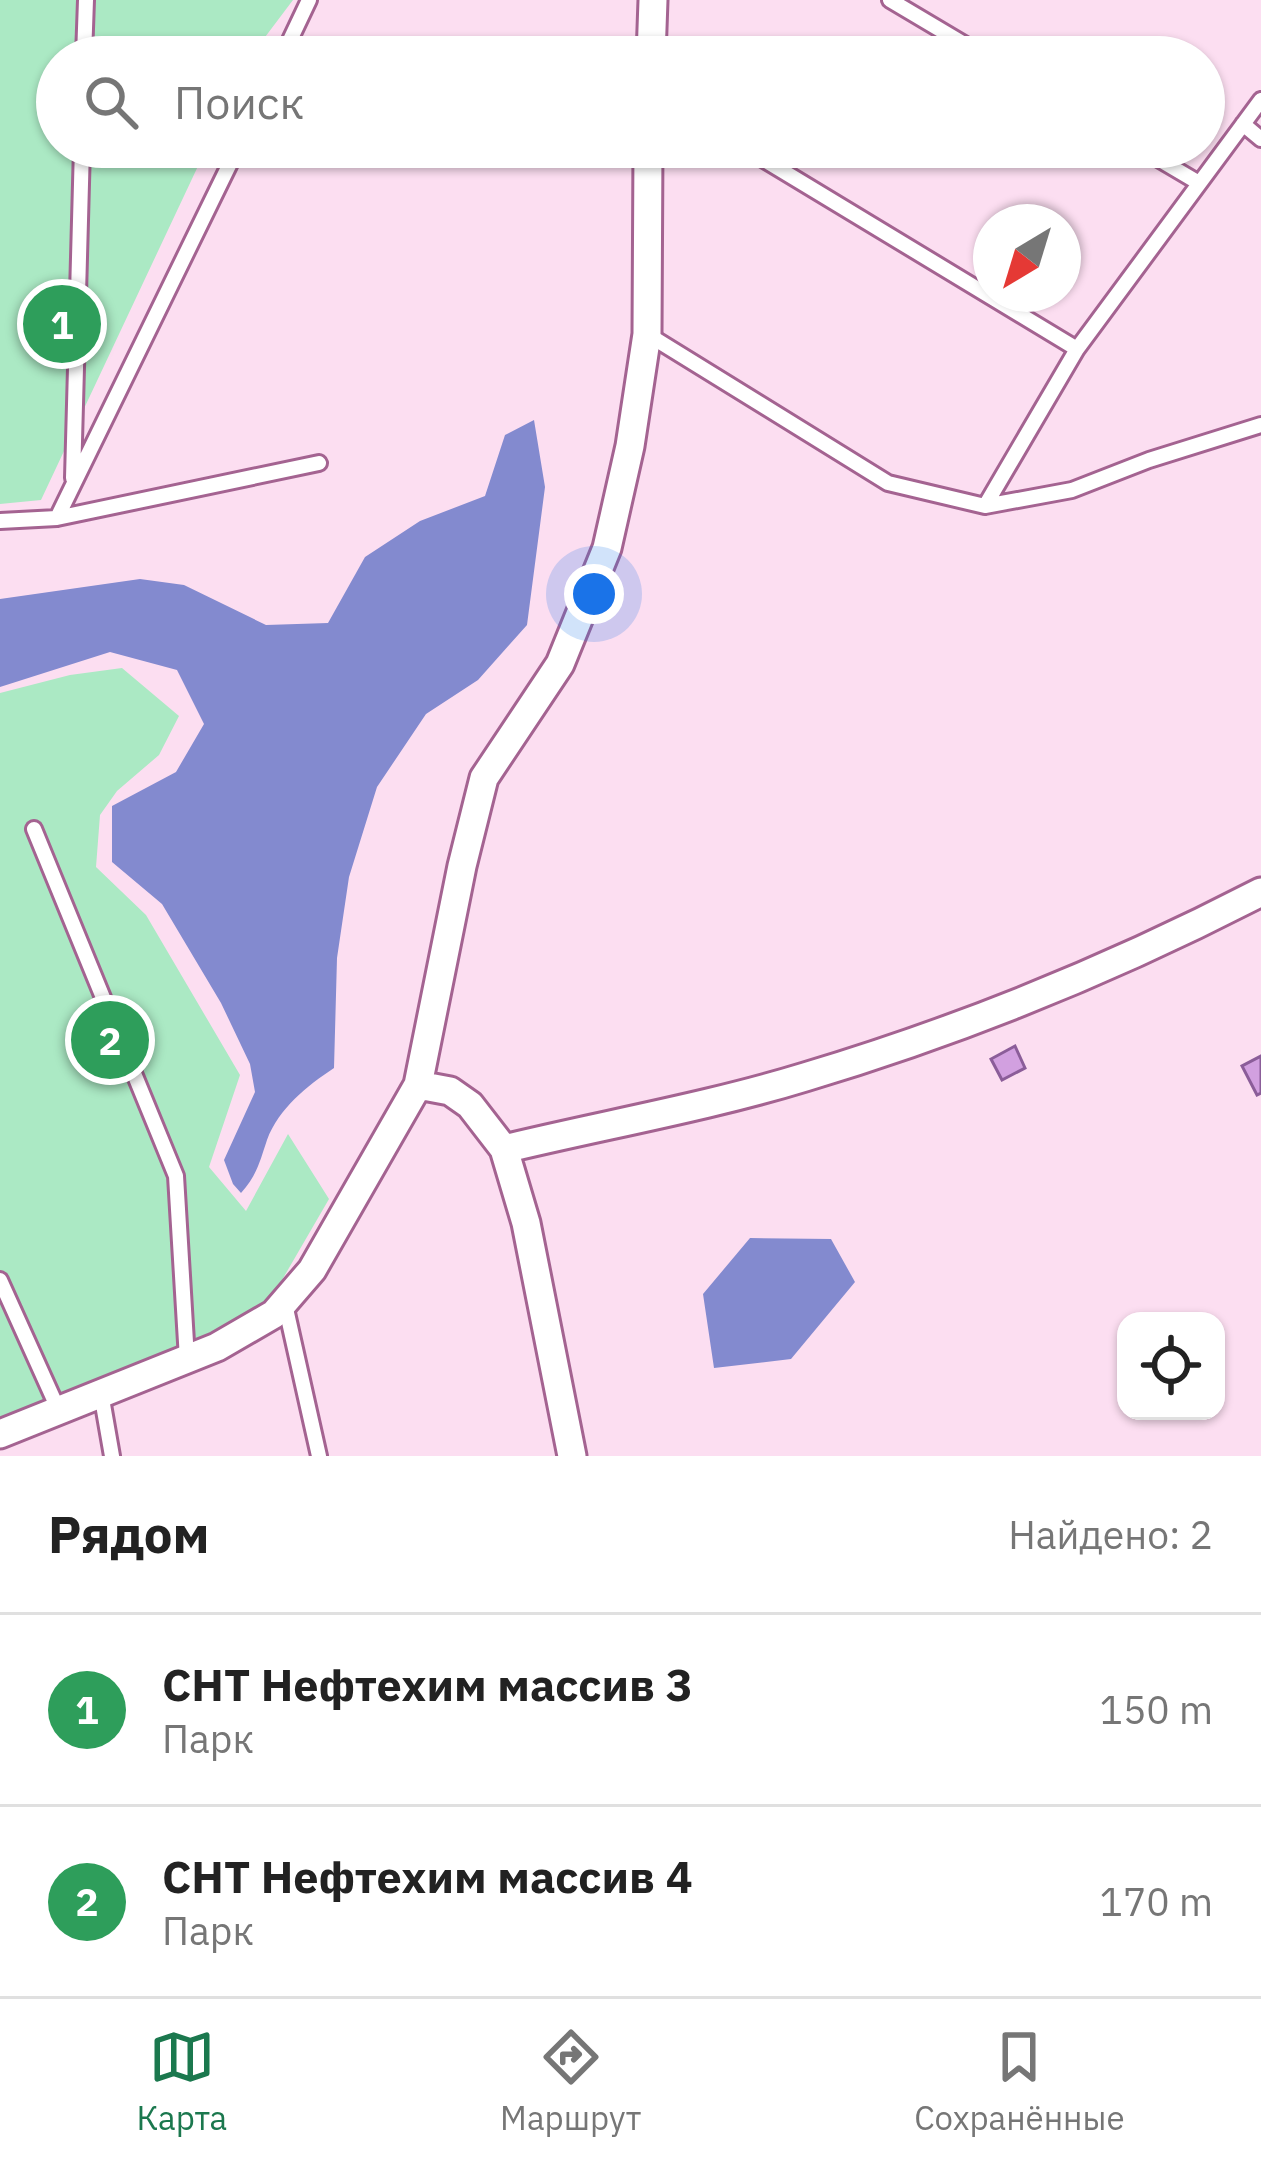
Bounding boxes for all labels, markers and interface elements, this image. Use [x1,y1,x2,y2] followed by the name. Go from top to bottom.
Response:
[36,36,1225,168] search box
[78,69,144,135] icon: search
[174,73,304,131] text: Поиск
[973,204,1081,312] north arrow
[23,279,101,369] pin: 1
[564,564,624,624] your location
[71,995,149,1085] pin: 2
[1117,1312,1225,1420] map controls
[1117,1312,1225,1420] button: locate
[48,1501,210,1567] text: Рядом
[1008,1509,1213,1560] text: Найдено: 2
[162,1655,693,1713] text: СНТ Нефтехим массив 3
[75,1684,99,1735] text: 1
[1100,1684,1213,1735] text: 150 m
[162,1713,254,1764] text: Парк
[162,1847,693,1905] text: СНТ Нефтехим массив 4
[75,1876,99,1927] text: 2
[1100,1876,1213,1927] text: 170 m
[162,1905,254,1956] text: Парк
[136,2024,227,2139] tab: Карта
[500,2024,641,2139] tab: Маршрут
[914,2024,1125,2139] tab: Сохранённые

